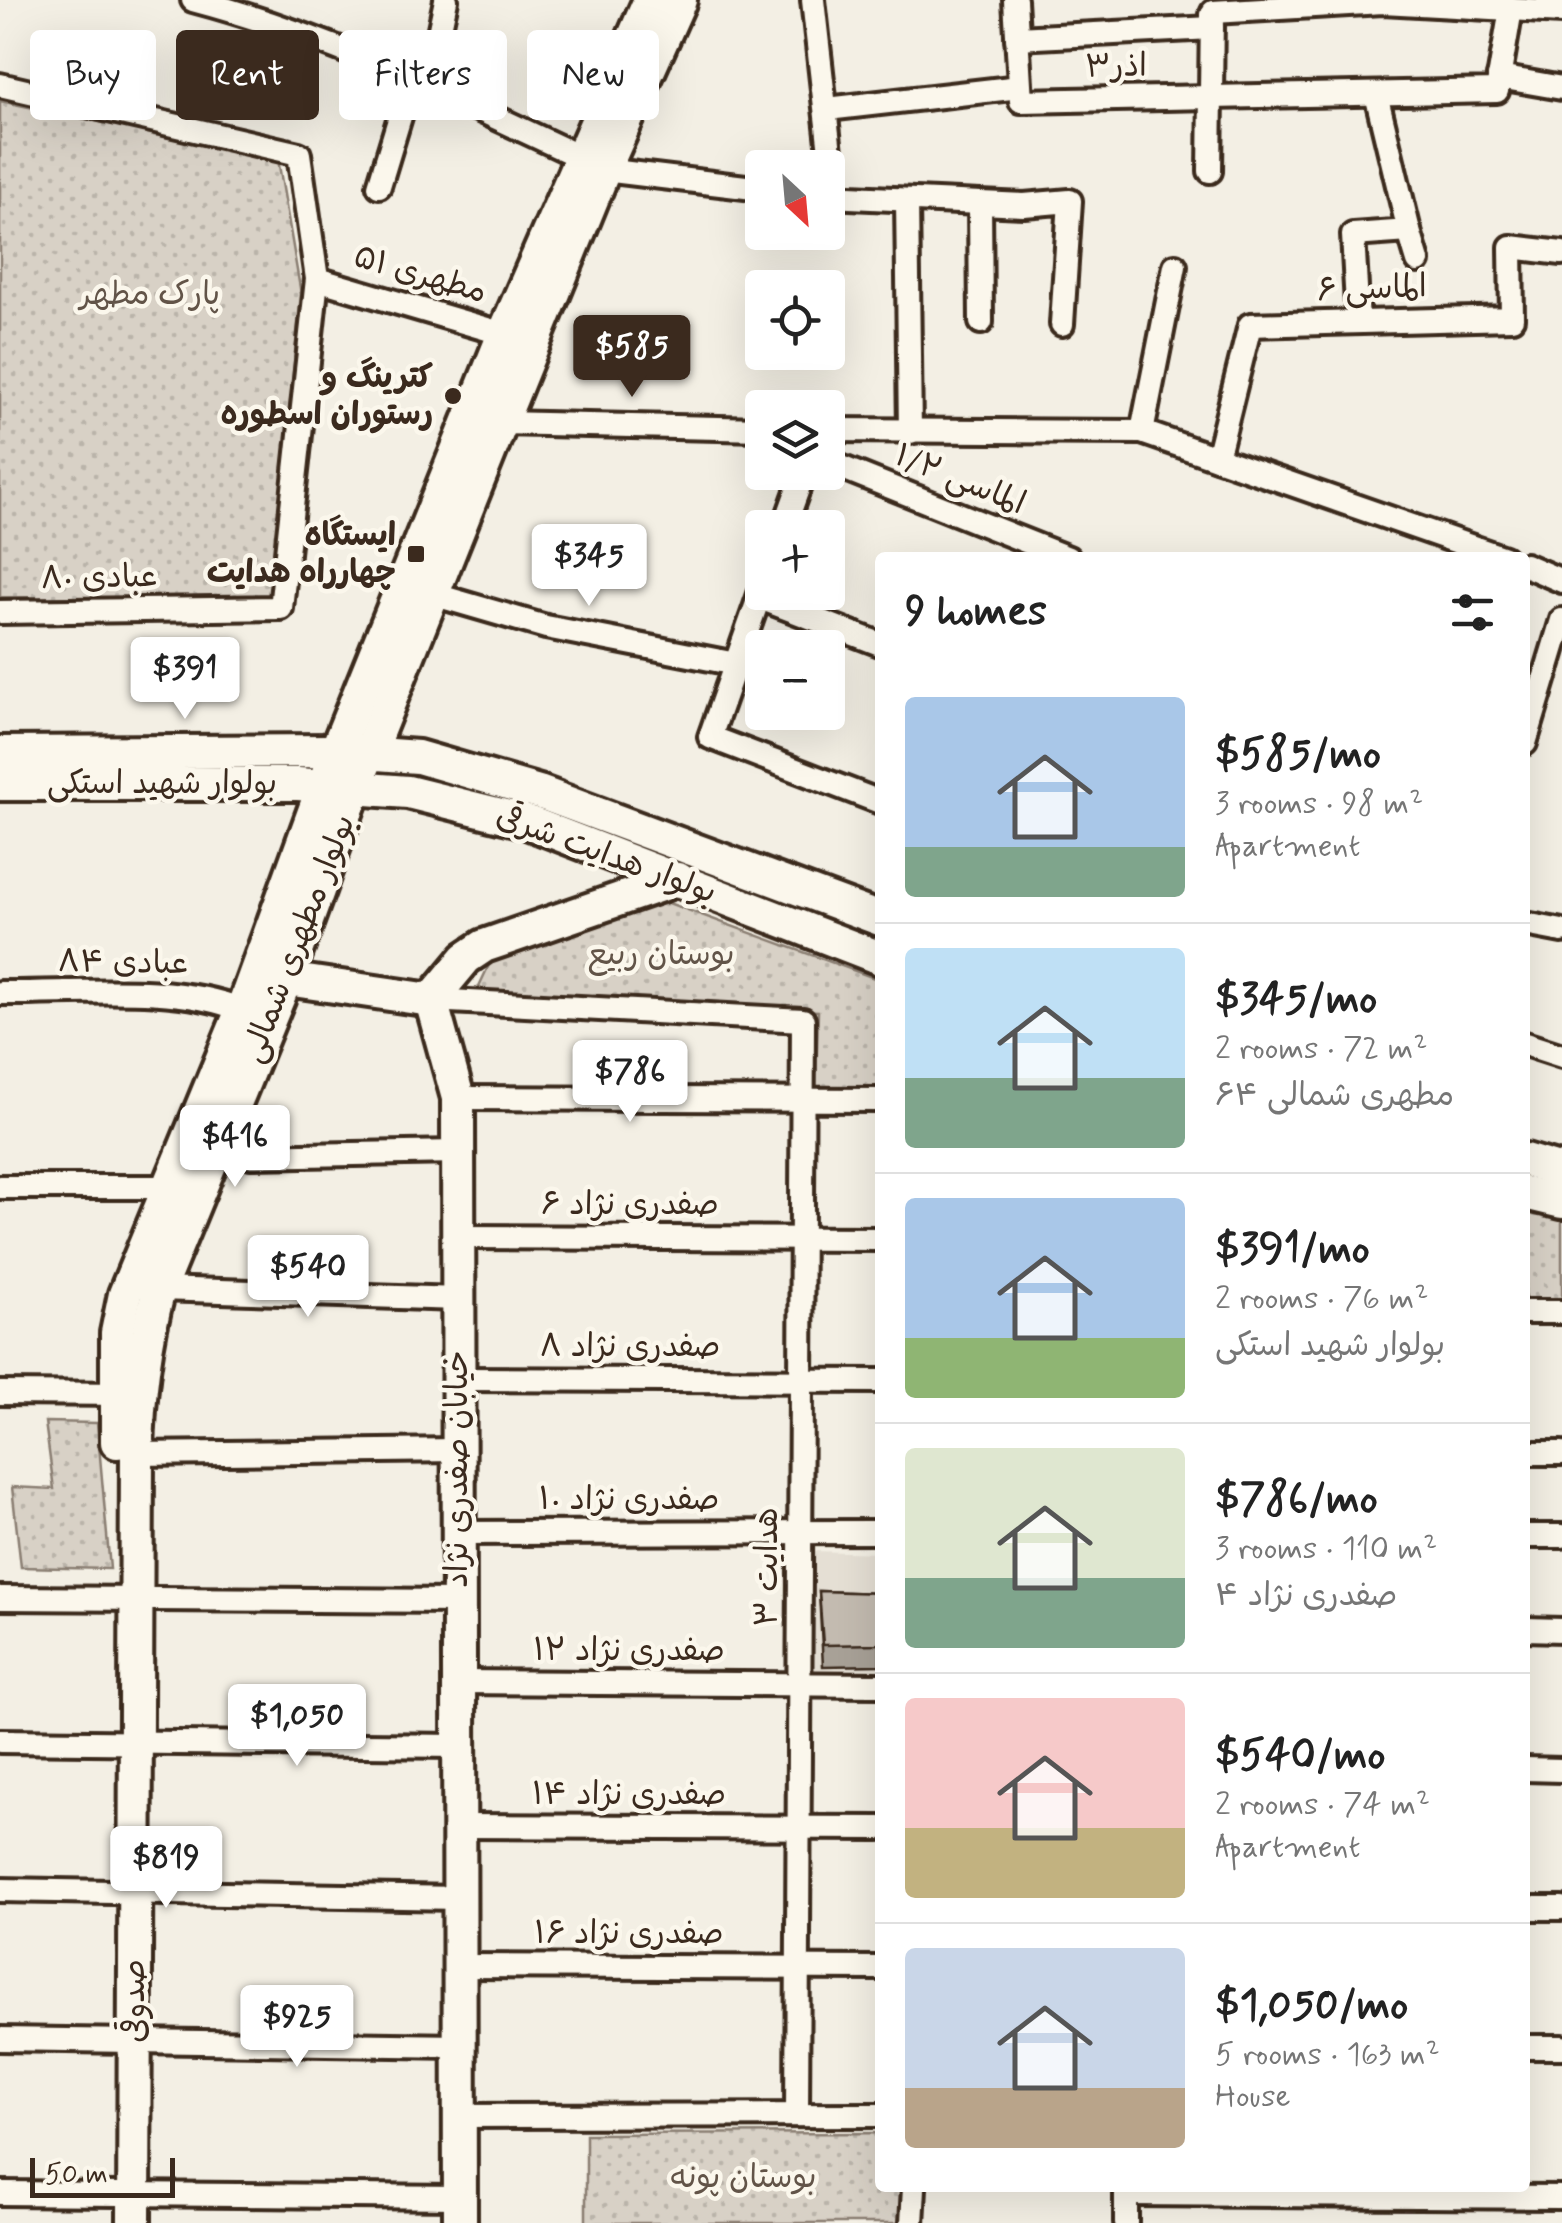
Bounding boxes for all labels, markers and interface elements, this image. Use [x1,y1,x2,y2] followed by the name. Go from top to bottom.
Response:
[30,30,156,120] chip: Buy
[176,30,319,120] chip: Rent
[339,30,507,120] chip: Filters
[527,30,659,120] chip: New
[1085,45,1147,89] street label: اذر۳
[745,150,845,250] north arrow
[745,150,845,730] map controls
[349,236,491,314] street label: مطهری ۵۱
[1316,266,1428,312] street label: الماسی ۶
[745,270,845,370] button: locate
[77,274,220,316] park label: پارک مطهر
[573,315,691,400] pin: $585
[595,326,669,368] text: $585
[220,356,433,436] place label: کترینگ و رستوران اسطوره
[442,385,464,407] marker: کترینگ و رستوران اسطوره
[745,390,845,490] button: layers
[888,435,1032,525] street label: الماسی ۱/۲
[745,510,845,610] button: +
[207,514,396,594] place label: ایستگاه چهارراه هدایت
[530,524,648,609] pin: $345
[554,535,624,577] text: $345
[405,543,427,565] marker: ایستگاه چهارراه هدایت
[40,556,158,600] street label: عبادی ۸۰
[905,585,1047,640] text: 9 homes
[1445,585,1500,640] icon: filters
[745,630,845,730] button: −
[126,637,244,722] pin: $391
[153,648,217,690] text: $391
[1215,728,1381,783] text: $585/mo
[985,737,1105,857] icon: home
[47,763,277,805] street label: بولوار شهید استکی
[1215,783,1423,825] text: 3 rooms · 98 m²
[490,796,722,914] street label: بولوار هدایت شرقی
[232,809,366,1069] street label: بولوار مطهری شمالی
[1215,825,1360,867] text: Apartment
[587,934,735,976] park label: بوستان ربیع
[57,941,189,985] street label: عبادی ۸۴
[1215,973,1377,1028] text: $345/mo
[985,988,1105,1108] icon: home
[1215,1028,1428,1070] text: 2 rooms · 72 m²
[571,1040,689,1125] pin: $786
[595,1051,665,1093] text: $786
[1215,1075,1454,1117] text: مطهری شمالی ۶۴
[176,1105,294,1190] pin: $416
[202,1116,268,1158] text: $416
[541,1184,719,1226] street label: صفدری نژاد ۶
[1215,1223,1370,1278] text: $391/mo
[249,1235,367,1320] pin: $540
[985,1238,1105,1358] icon: home
[270,1246,346,1288] text: $540
[1215,1278,1428,1320] text: 2 rooms · 76 m²
[1215,1325,1445,1367] text: بولوار شهید استکی
[540,1326,720,1368] street label: صفدری نژاد ۸
[437,1350,479,1588] street label: خیابان صفدری نژاد
[1215,1473,1378,1528] text: $786/mo
[539,1479,719,1521] street label: صفدری نژاد ۱۰
[985,1488,1105,1608] icon: home
[747,1507,789,1627] street label: هدایت ۳
[1215,1528,1437,1570] text: 3 rooms · 110 m²
[1215,1575,1397,1617] text: صفدری نژاد ۴
[533,1630,725,1672] street label: صفدری نژاد ۱۲
[216,1684,378,1769] pin: $1,050
[250,1695,344,1737] text: $1,050
[1215,1729,1385,1784] text: $540/mo
[985,1738,1105,1858] icon: home
[532,1774,726,1816] street label: صفدری نژاد ۱۴
[1215,1784,1430,1826] text: 2 rooms · 74 m²
[107,1826,225,1911] pin: $819
[1215,1826,1360,1868] text: Apartment
[132,1837,200,1879] text: $819
[534,1913,724,1955] street label: صفدری نژاد ۱۶
[114,1959,156,2043] street label: صدوقی
[1215,1979,1408,2034] text: $1,050/mo
[238,1985,356,2070] pin: $925
[985,1988,1105,2108] icon: home
[262,1996,332,2038] text: $925
[1215,2034,1440,2076] text: 5 rooms · 163 m²
[1215,2076,1291,2118] text: House
[30,2153,175,2198] scale bar
[45,2157,108,2194] text: 50 m
[670,2157,816,2199] park label: بوستان پونه

